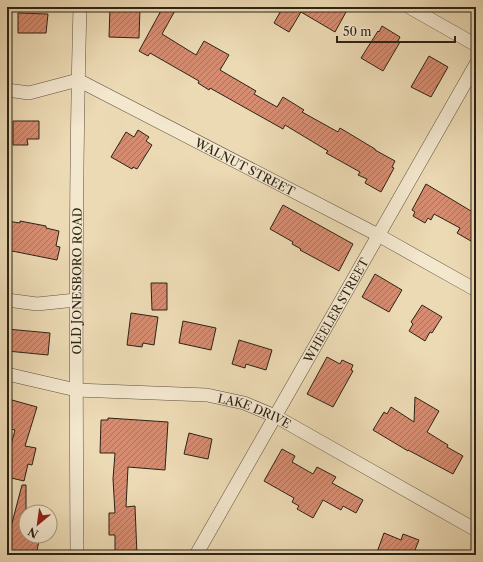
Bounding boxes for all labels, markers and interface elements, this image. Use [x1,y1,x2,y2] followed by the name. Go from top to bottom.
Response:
[337,18,455,44] scale bar
[343,24,372,39] text: 50 m
[192,134,298,198] street label: WALNUT STREET
[69,207,84,355] street label: OLD JONESBORO ROAD
[299,255,371,366] street label: WHEELER STREET
[216,390,294,431] street label: LAKE DRIVE
[18,504,58,544] north arrow
[25,524,41,541] text: N

